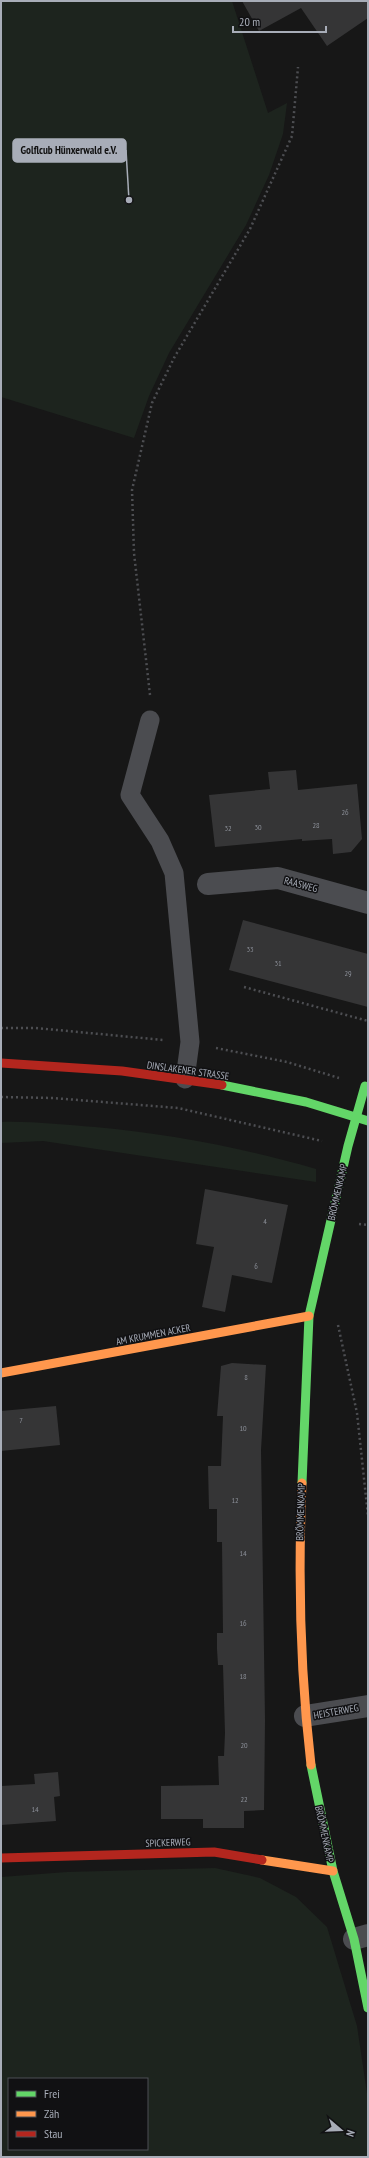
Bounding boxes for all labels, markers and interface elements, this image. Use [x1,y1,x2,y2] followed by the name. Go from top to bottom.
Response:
[233,8,326,34] scale bar
[239,14,260,29] text: 20 m
[13,139,126,162] callout: Golflcub Hünxerwald e.V.
[21,143,117,157] text: Golflcub Hünxerwald e.V.
[341,807,349,817] house number: 26
[312,820,320,830] house number: 28
[254,822,262,832] house number: 30
[224,823,232,833] house number: 32
[283,874,319,895] street label: RAASWEG
[246,944,254,954] house number: 33
[274,958,282,968] house number: 31
[344,968,352,978] house number: 29
[146,1058,230,1083] street label: DINSLAKENER STRASSE
[325,1162,350,1222] street label: BRÖMMENKAMP
[263,1216,267,1226] house number: 4
[254,1261,258,1271] house number: 6
[115,1321,192,1348] street label: AM KRUMMEN ACKER
[244,1372,248,1382] house number: 8
[19,1415,23,1425] house number: 7
[239,1423,247,1433] house number: 10
[293,1483,308,1541] street label: BRÖMMENKAMP
[231,1495,239,1505] house number: 12
[239,1548,247,1558] house number: 14
[239,1618,247,1628] house number: 16
[239,1671,247,1681] house number: 18
[313,1701,360,1722] street label: HEISTERWEG
[240,1740,248,1750] house number: 20
[240,1794,248,1804] house number: 22
[31,1804,39,1814] house number: 14
[312,1805,337,1864] street label: BRÖMMENKAMP
[145,1835,191,1850] street label: SPICKERWEG
[8,2078,148,2150] legend
[44,2086,60,2101] text: Frei
[44,2106,59,2121] text: Zäh
[321,2110,361,2150] north arrow
[44,2126,62,2141] text: Stau
[343,2128,358,2138] text: N

